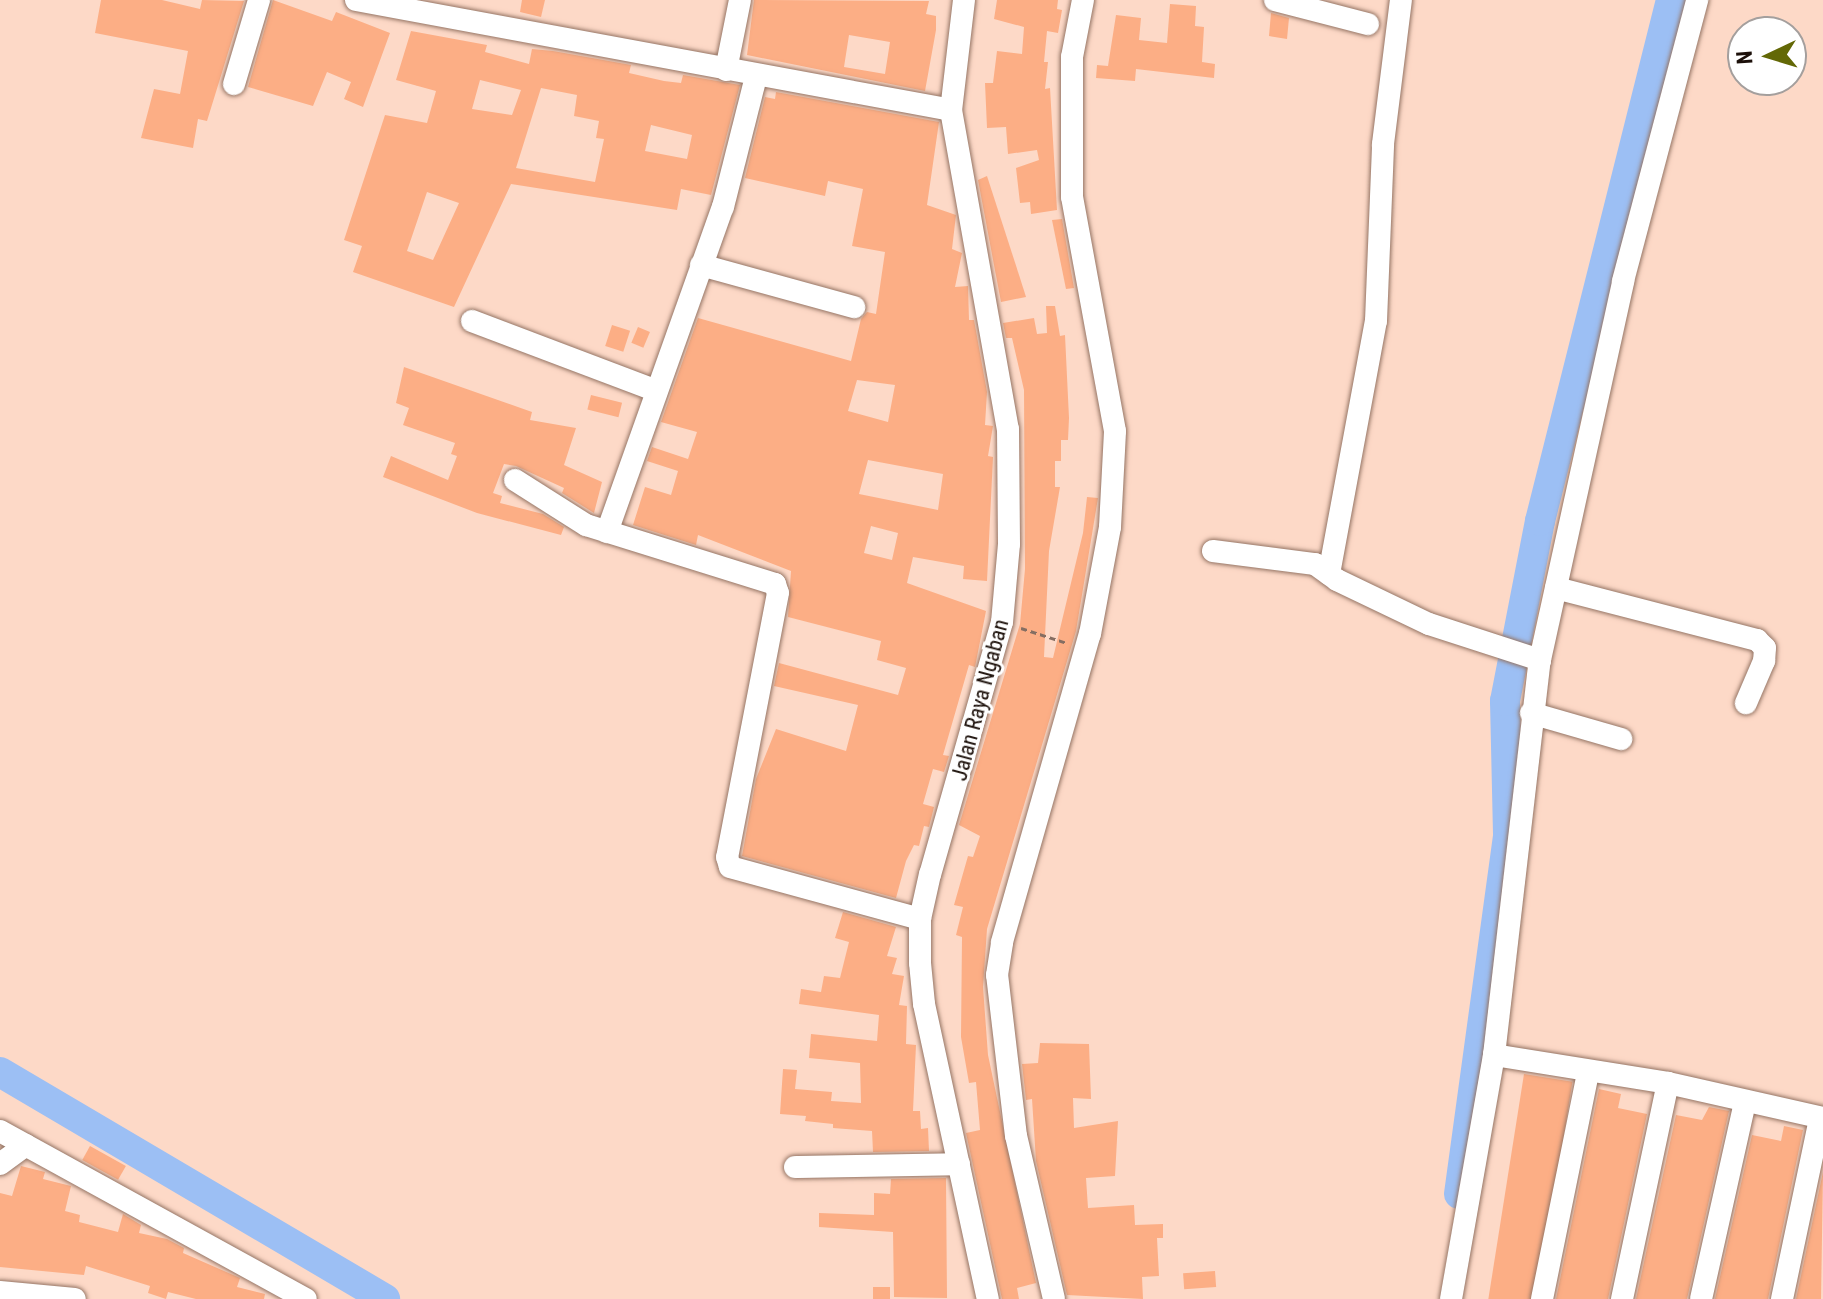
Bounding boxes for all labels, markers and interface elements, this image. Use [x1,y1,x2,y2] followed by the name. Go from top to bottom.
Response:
[1727,16,1807,96] north arrow
[1732,50,1757,65] text: N
[946,616,1014,784] street label: Jalan Raya Ngaban

